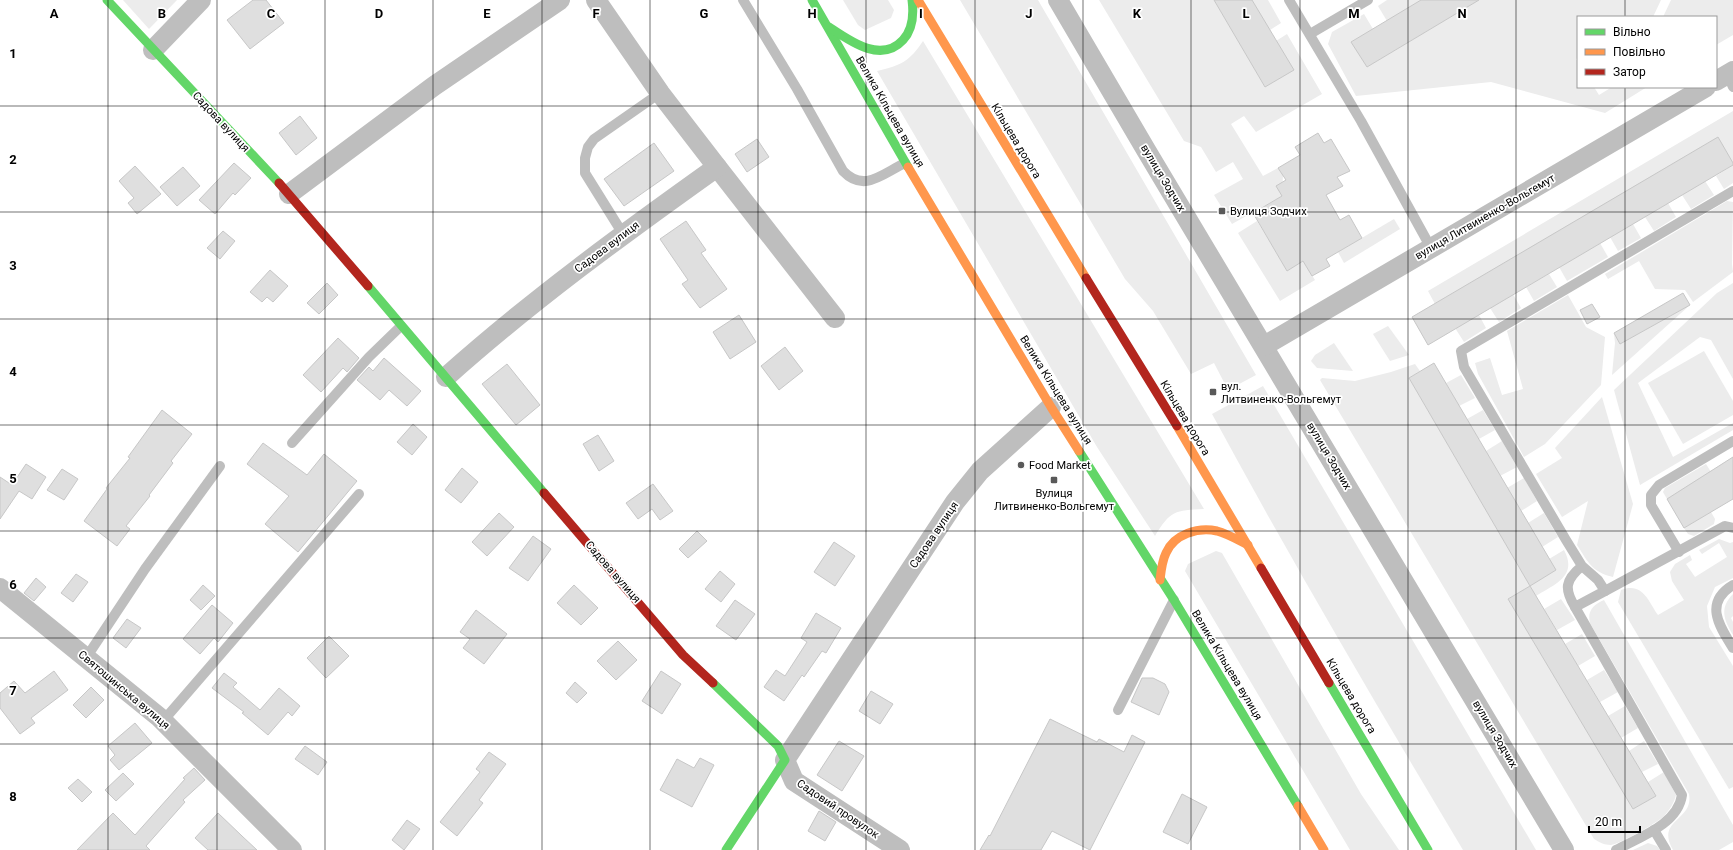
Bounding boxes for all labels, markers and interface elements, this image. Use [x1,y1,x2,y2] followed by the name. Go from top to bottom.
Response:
[50,6,59,21] text: A
[158,6,166,21] text: B
[267,6,276,21] text: C
[375,6,383,21] text: D
[483,6,491,21] text: E
[592,6,600,21] text: F
[700,6,709,21] text: G
[807,6,817,21] text: H
[919,6,923,21] text: I
[1025,6,1033,21] text: J
[1133,6,1142,21] text: K
[1242,6,1250,21] text: L
[1348,6,1360,21] text: M
[1457,6,1467,21] text: N
[1577,16,1717,88] legend
[1613,25,1651,39] text: Вільно
[1613,45,1666,59] text: Повільно
[9,46,17,61] text: 1
[853,54,927,170] street label: Велика Кільцева вулиця
[1613,65,1646,79] text: Затор
[190,89,252,155] street label: Садова вулиця
[988,101,1044,181] street label: Кільцева дорога
[1138,142,1188,214] street label: вулиця Зодчих
[9,152,17,167] text: 2
[1413,171,1558,262] street label: вулиця Литвиненко-Вольгемут
[1230,205,1307,218] place label: Вулиця Зодчих
[1217,206,1227,216] marker: Вулиця Зодчих
[572,218,642,276] street label: Садова вулиця
[9,258,17,273] text: 3
[1017,333,1095,447] street label: Велика Кільцева вулиця
[9,364,17,379] text: 4
[1157,378,1213,458] street label: Кільцева дорога
[1221,380,1342,406] place label: вул. Литвиненко-Вольгемут
[1208,387,1218,397] marker: вул. Литвиненко-Вольгемут
[1304,420,1354,492] street label: вулиця Зодчих
[1029,459,1091,472] place label: Food Market
[1016,460,1026,470] marker: Food Market
[9,471,17,486] text: 5
[1049,475,1059,485] marker: Вулиця Литвиненко-Вольгемут
[994,487,1115,513] place label: Вулиця Литвиненко-Вольгемут
[907,499,961,571] street label: Садова вулиця
[583,538,643,606] street label: Садова вулиця
[9,577,17,592] text: 6
[1189,608,1265,722] street label: Велика Кільцева вулиця
[76,648,172,732] street label: Святошинська вулиця
[1323,656,1379,736] street label: Кільцева дорога
[9,683,17,698] text: 7
[1470,698,1520,770] street label: вулиця Зодчих
[794,777,882,841] street label: Садовий провулок
[9,789,17,804] text: 8
[1589,808,1640,834] scale bar
[1595,815,1622,829] text: 20 m

